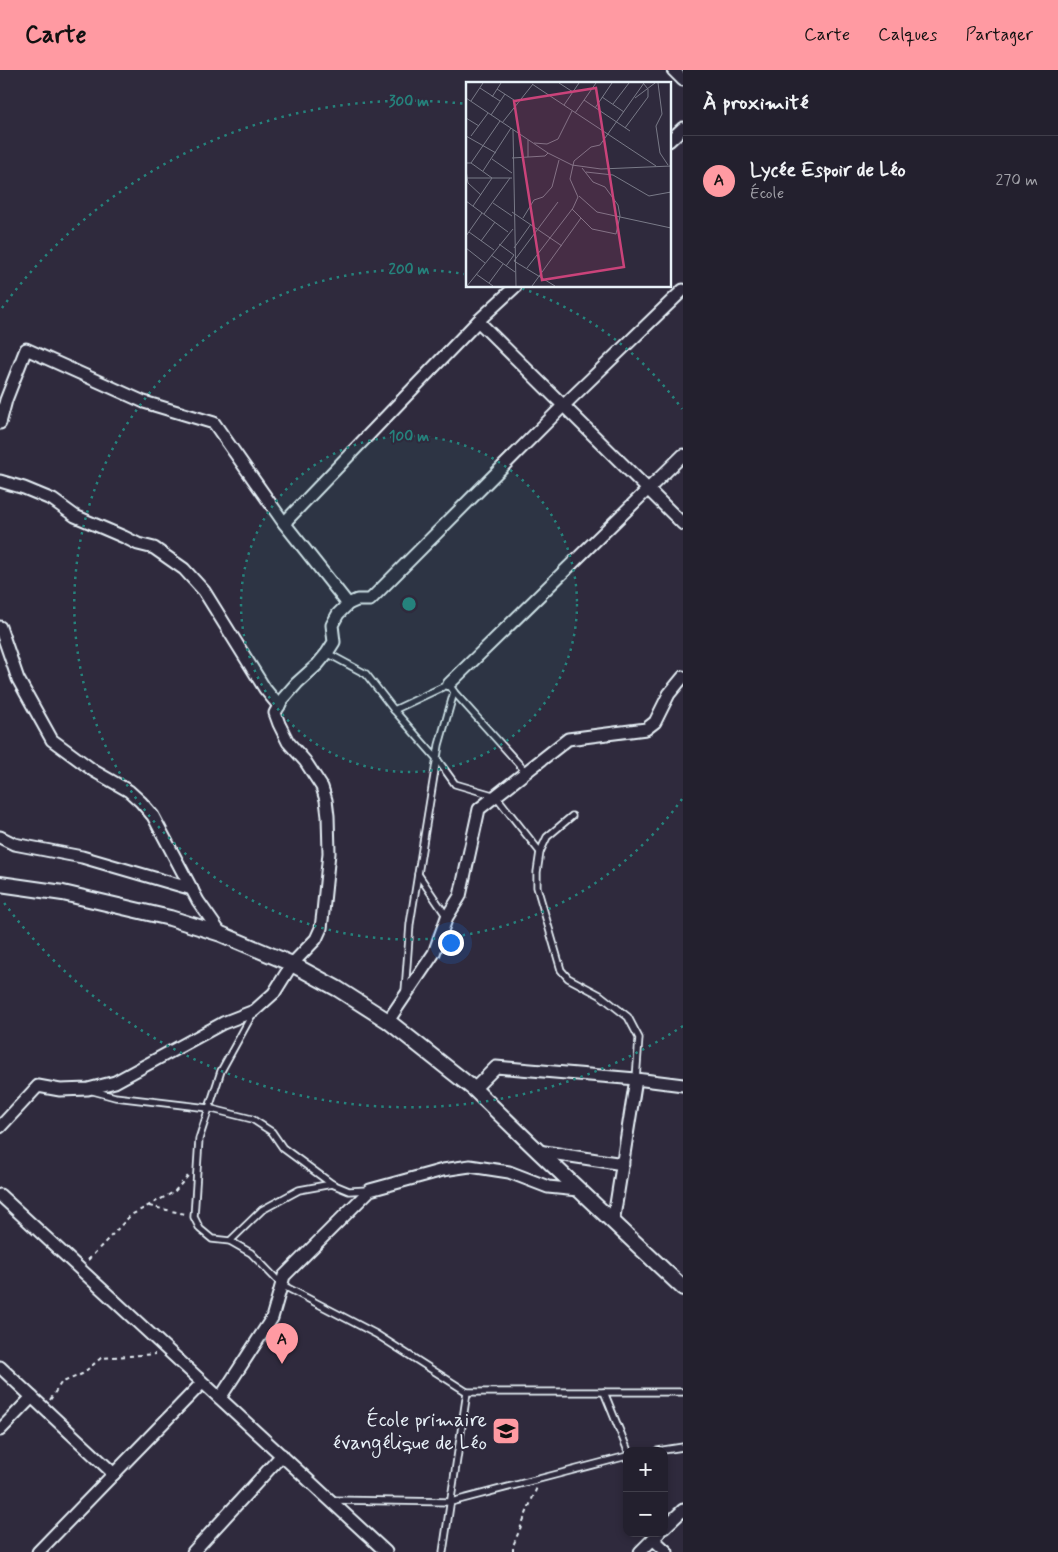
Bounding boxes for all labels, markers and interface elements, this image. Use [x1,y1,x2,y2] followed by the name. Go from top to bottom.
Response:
[25,20,87,51] text: Carte
[804,23,850,47] text: Carte
[878,23,937,47] text: Calques
[965,23,1033,47] text: Partager
[466,82,670,288] inset map
[703,89,809,117] text: À proximité
[389,92,429,112] text: 300 m
[750,158,906,183] text: Lycée Espoir de Léo
[714,170,724,191] text: A
[995,170,1038,191] text: 270 m
[750,183,784,204] text: École
[389,260,430,280] text: 200 m
[389,427,429,447] text: 100 m
[400,595,418,613] centre of rings
[438,930,464,956] your location
[266,1323,298,1364] pin: A
[332,1407,487,1458] place label: École primaire évangélique de Léo
[491,1416,521,1446] school or university icon: École primaire évangélique de Léo
[623,1447,668,1537] map controls
[623,1447,668,1492] button: +
[623,1492,668,1537] button: −

